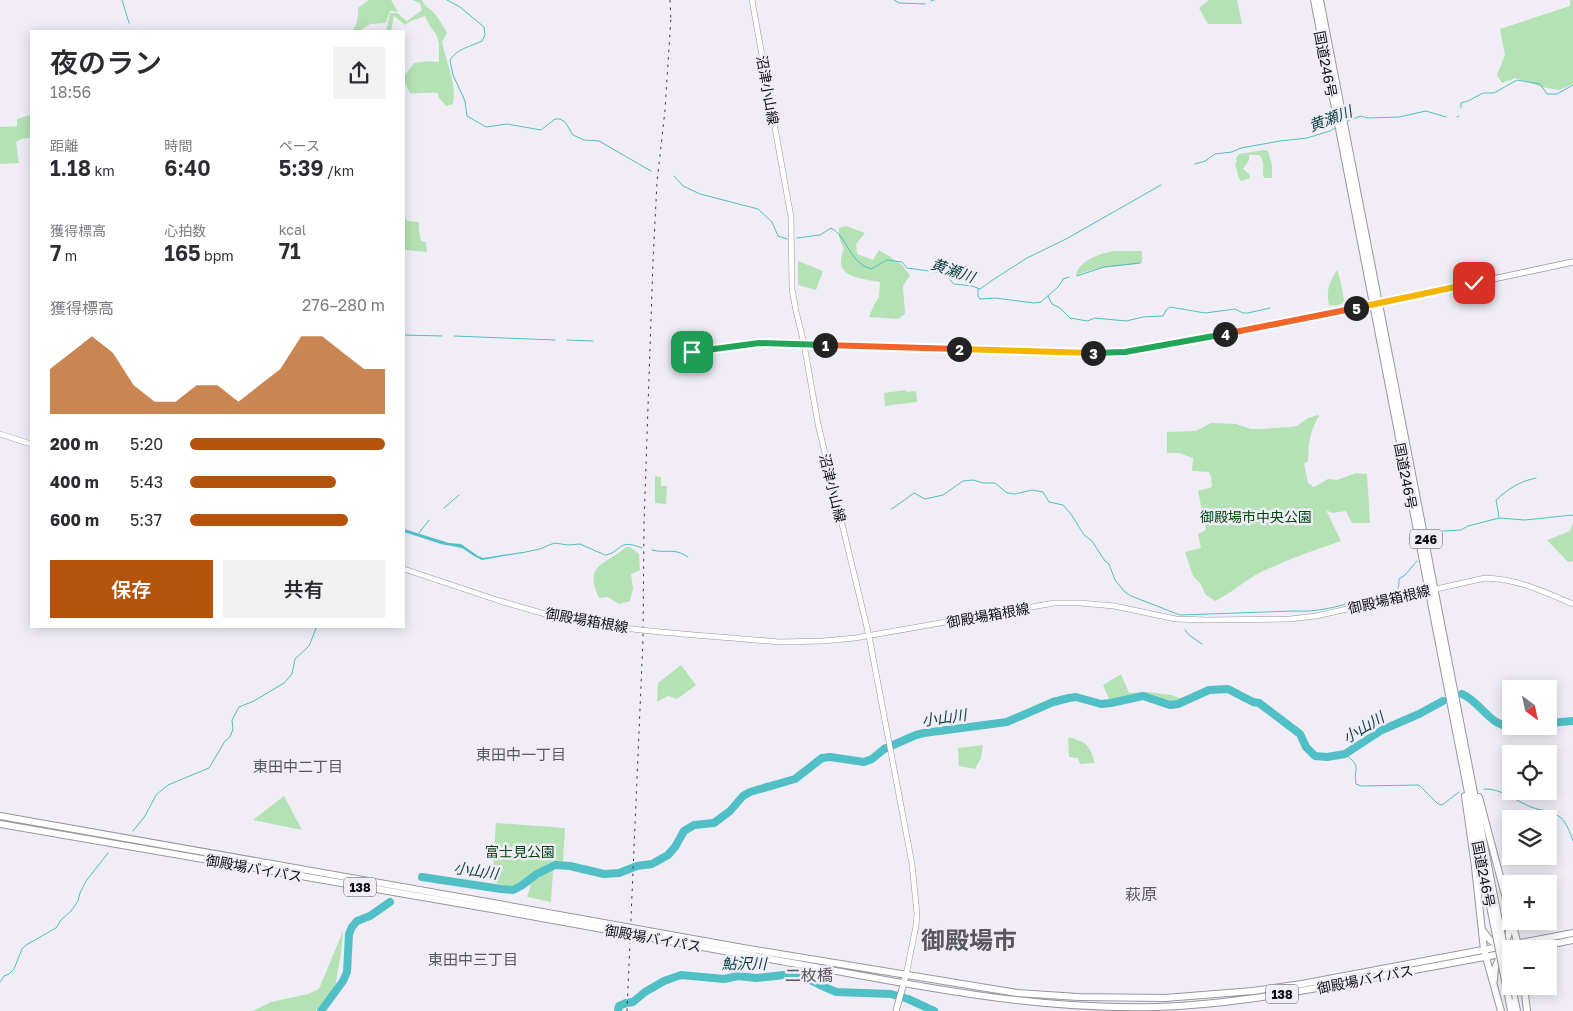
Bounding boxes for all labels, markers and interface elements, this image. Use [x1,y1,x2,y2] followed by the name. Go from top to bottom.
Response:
[1311,29,1341,99] street label: 国道246号
[50,46,162,79] text: 夜のラン
[333,47,385,99] button: share
[754,54,782,126] street label: 沼津小山線
[50,82,91,102] text: 18:56
[1306,101,1356,134] water label: 黄瀬川
[50,137,78,154] text: 距離
[164,137,192,154] text: 時間
[279,137,320,154] text: ペース
[50,155,91,181] text: 1.18
[164,155,211,181] text: 6:40
[279,155,324,181] text: 5:39
[91,162,115,179] text: km
[324,162,354,179] text: /km
[279,221,306,238] text: kcal
[50,222,106,239] text: 獲得標高
[164,222,206,239] text: 心拍数
[279,238,301,264] text: 71
[50,240,61,266] text: 7
[164,240,201,266] text: 165
[61,247,77,264] text: m
[201,247,234,264] text: bpm
[929,254,979,286] water label: 黄瀬川
[1453,262,1495,304] pin
[1460,269,1488,297] icon: check
[302,295,385,315] text: 276–280 m
[1344,296,1368,320] pin: 5
[50,298,114,318] text: 獲得標高
[1352,300,1361,317] text: 5
[1212,322,1238,346] pin: 4
[1221,326,1230,343] text: 4
[671,331,713,373] pin
[812,332,838,358] pin: 1
[946,336,972,362] pin: 2
[822,337,829,354] text: 1
[678,338,706,366] icon: arrive
[1080,340,1106,366] pin: 3
[955,341,964,358] text: 2
[1089,345,1098,362] text: 3
[50,434,99,454] text: 200 m
[130,434,163,454] text: 5:20
[1391,441,1421,511] street label: 国道246号
[816,452,850,524] street label: 沼津小山線
[50,472,99,492] text: 400 m
[130,472,163,492] text: 5:43
[1200,508,1312,525] park label: 御殿場市中央公園
[50,510,99,530] text: 600 m
[130,510,162,530] text: 5:37
[1410,530,1442,548] road number: 246
[50,560,213,618] button: 保存
[223,560,385,618] button: 共有
[1346,581,1432,617] street label: 御殿場箱根線
[945,599,1031,631] street label: 御殿場箱根線
[544,604,630,636] street label: 御殿場箱根線
[1502,680,1558,735] north arrow
[1502,680,1557,995] map controls
[920,705,970,729] water label: 小山川
[1339,707,1389,746] water label: 小山川
[476,745,566,763] district label: 東田中一丁目
[1502,745,1557,800] button: locate
[253,757,343,775] district label: 東田中二丁目
[1502,810,1557,865] button: layers
[1469,839,1499,909] street label: 国道246号
[485,843,555,860] park label: 富士見公園
[204,851,304,885] street label: 御殿場バイパス
[452,858,502,882] water label: 小山川
[1502,875,1557,930] button: +
[344,878,376,896] road number: 138
[1125,884,1157,904] district label: 萩原
[603,921,703,955] street label: 御殿場バイパス
[921,925,1017,954] district label: 御殿場市
[1502,940,1557,995] button: −
[428,950,518,968] district label: 東田中三丁目
[721,954,768,972] water label: 鮎沢川
[1315,961,1415,997] street label: 御殿場バイパス
[785,965,833,985] district label: 二枚橋
[1266,984,1298,1004] road number: 138

